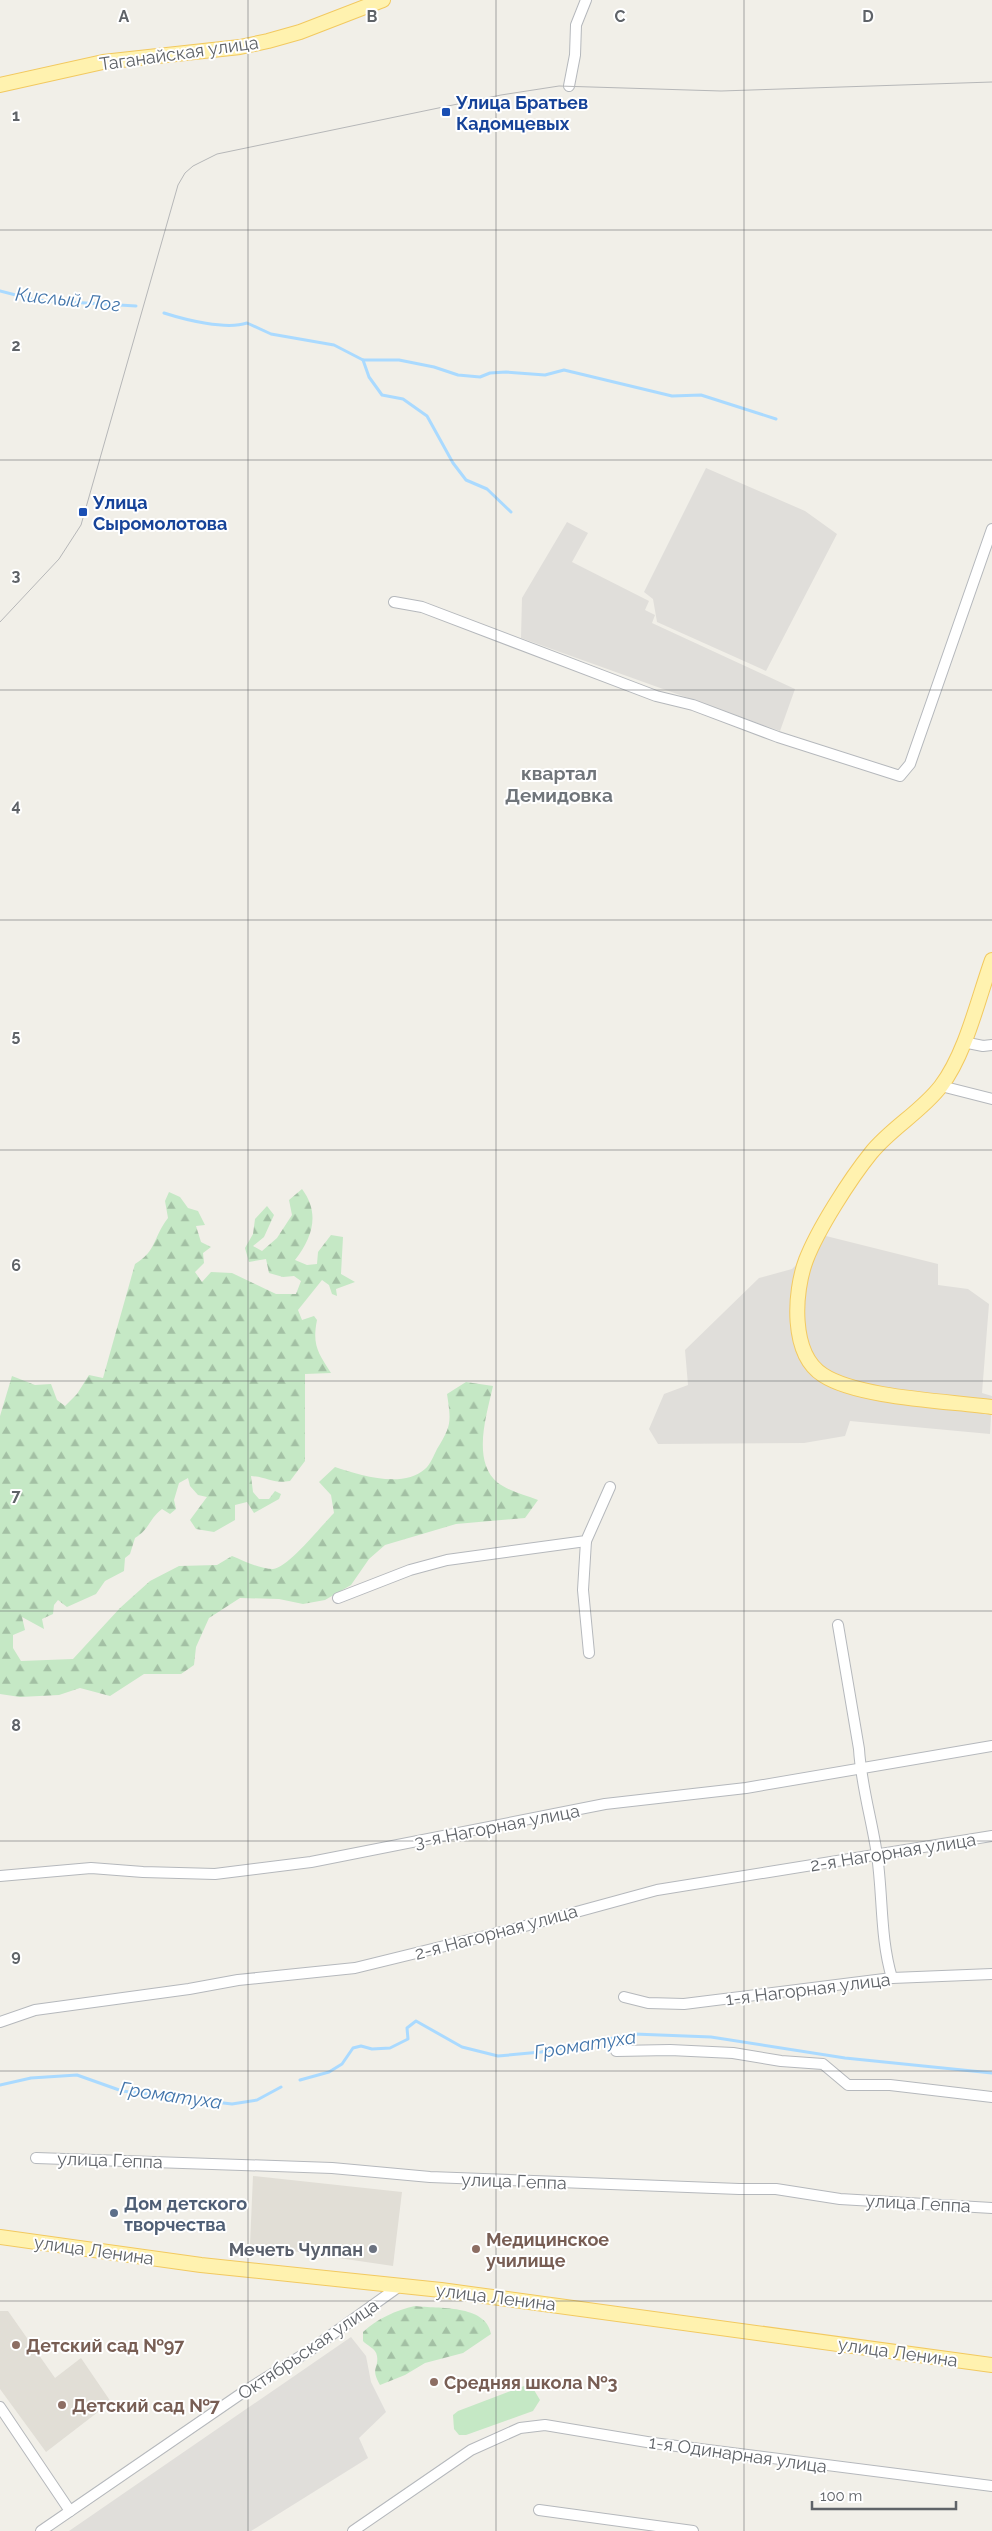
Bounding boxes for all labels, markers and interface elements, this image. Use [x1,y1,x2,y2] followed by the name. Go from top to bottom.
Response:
[119,7,130,26] text: A
[367,7,378,26] text: B
[615,7,626,26] text: C
[862,7,874,26] text: D
[98,31,260,75] street label: Таганайская улица
[455,92,588,134] place label: Улица Братьев Кадомцевых
[12,106,20,125] text: 1
[440,106,452,118] marker: Улица Братьев Кадомцевых
[14,283,122,315] water label: Кислый Лог
[11,336,21,355] text: 2
[92,492,227,534] place label: Улица Сыромолотова
[77,506,89,518] marker: Улица Сыромолотова
[12,566,21,585] text: 3
[505,762,613,806] district label: квартал Демидовка
[11,796,21,815] text: 4
[12,1026,21,1045] text: 5
[11,1256,21,1275] text: 6
[12,1486,21,1505] text: 7
[11,1716,21,1735] text: 8
[413,1800,581,1852] street label: 3-я Нагорная улица
[809,1829,977,1875] street label: 2-я Нагорная улица
[412,1900,580,1964] street label: 2-я Нагорная улица
[11,1946,21,1965] text: 9
[724,1968,892,2010] street label: 1-я Нагорная улица
[532,2025,638,2063] water label: Громатуха
[118,2077,224,2113] water label: Громатуха
[57,2148,163,2172] street label: улица Геппа
[461,2169,567,2193] street label: улица Геппа
[865,2190,971,2216] street label: улица Геппа
[124,2193,247,2235] place label: Дом детского творчества
[108,2207,120,2219] marker: Дом детского творчества
[486,2229,609,2271] place label: Медицинское училище
[33,2231,155,2269] street label: улица Ленина
[229,2239,363,2260] place label: Мечеть Чулпан
[367,2243,379,2255] marker: Мечеть Чулпан
[470,2243,482,2255] marker: Медицинское училище
[435,2279,557,2315] street label: улица Ленина
[234,2294,382,2404] street label: Октябрьская улица
[837,2333,959,2371] street label: улица Ленина
[26,2335,185,2356] place label: Детский сад №97
[10,2339,22,2351] marker: Детский сад №97
[444,2372,618,2393] place label: Средняя школа №3
[428,2376,440,2388] marker: Средняя школа №3
[72,2395,221,2416] place label: Детский сад №7
[56,2399,68,2411] marker: Детский сад №7
[648,2431,828,2477] street label: 1-я Одинарная улица
[812,2478,956,2510] scale bar
[820,2487,862,2505] text: 100 m

